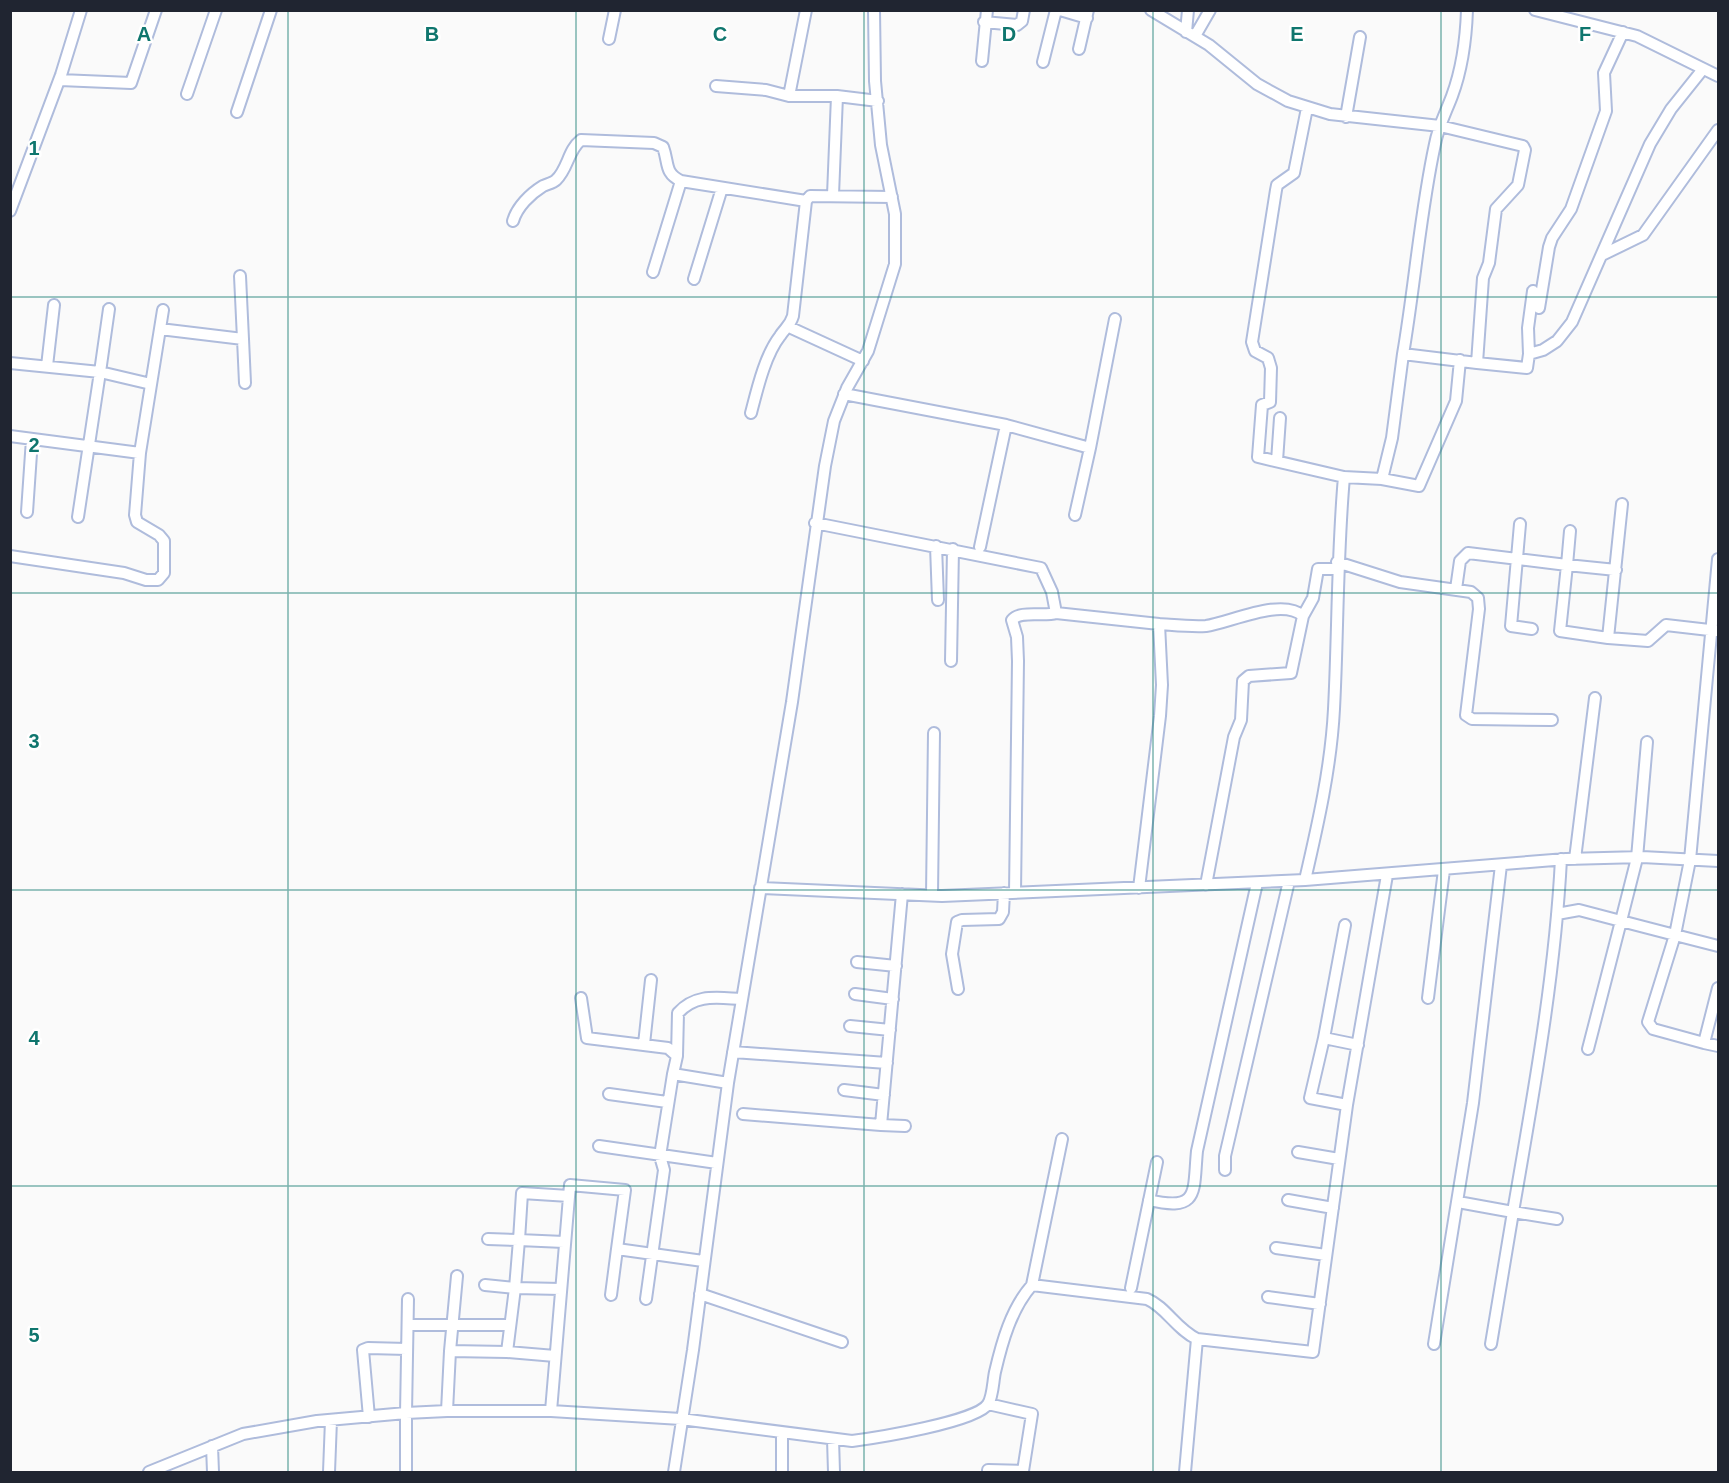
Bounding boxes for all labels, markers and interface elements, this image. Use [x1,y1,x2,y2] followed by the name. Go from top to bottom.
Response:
[137,23,151,45] text: A
[425,23,439,45] text: B
[713,23,727,45] text: C
[1002,23,1016,45] text: D
[1290,23,1304,45] text: E
[1579,23,1591,45] text: F
[28,137,40,159] text: 1
[28,434,40,456] text: 2
[28,730,40,752] text: 3
[28,1027,40,1049] text: 4
[28,1324,40,1346] text: 5

